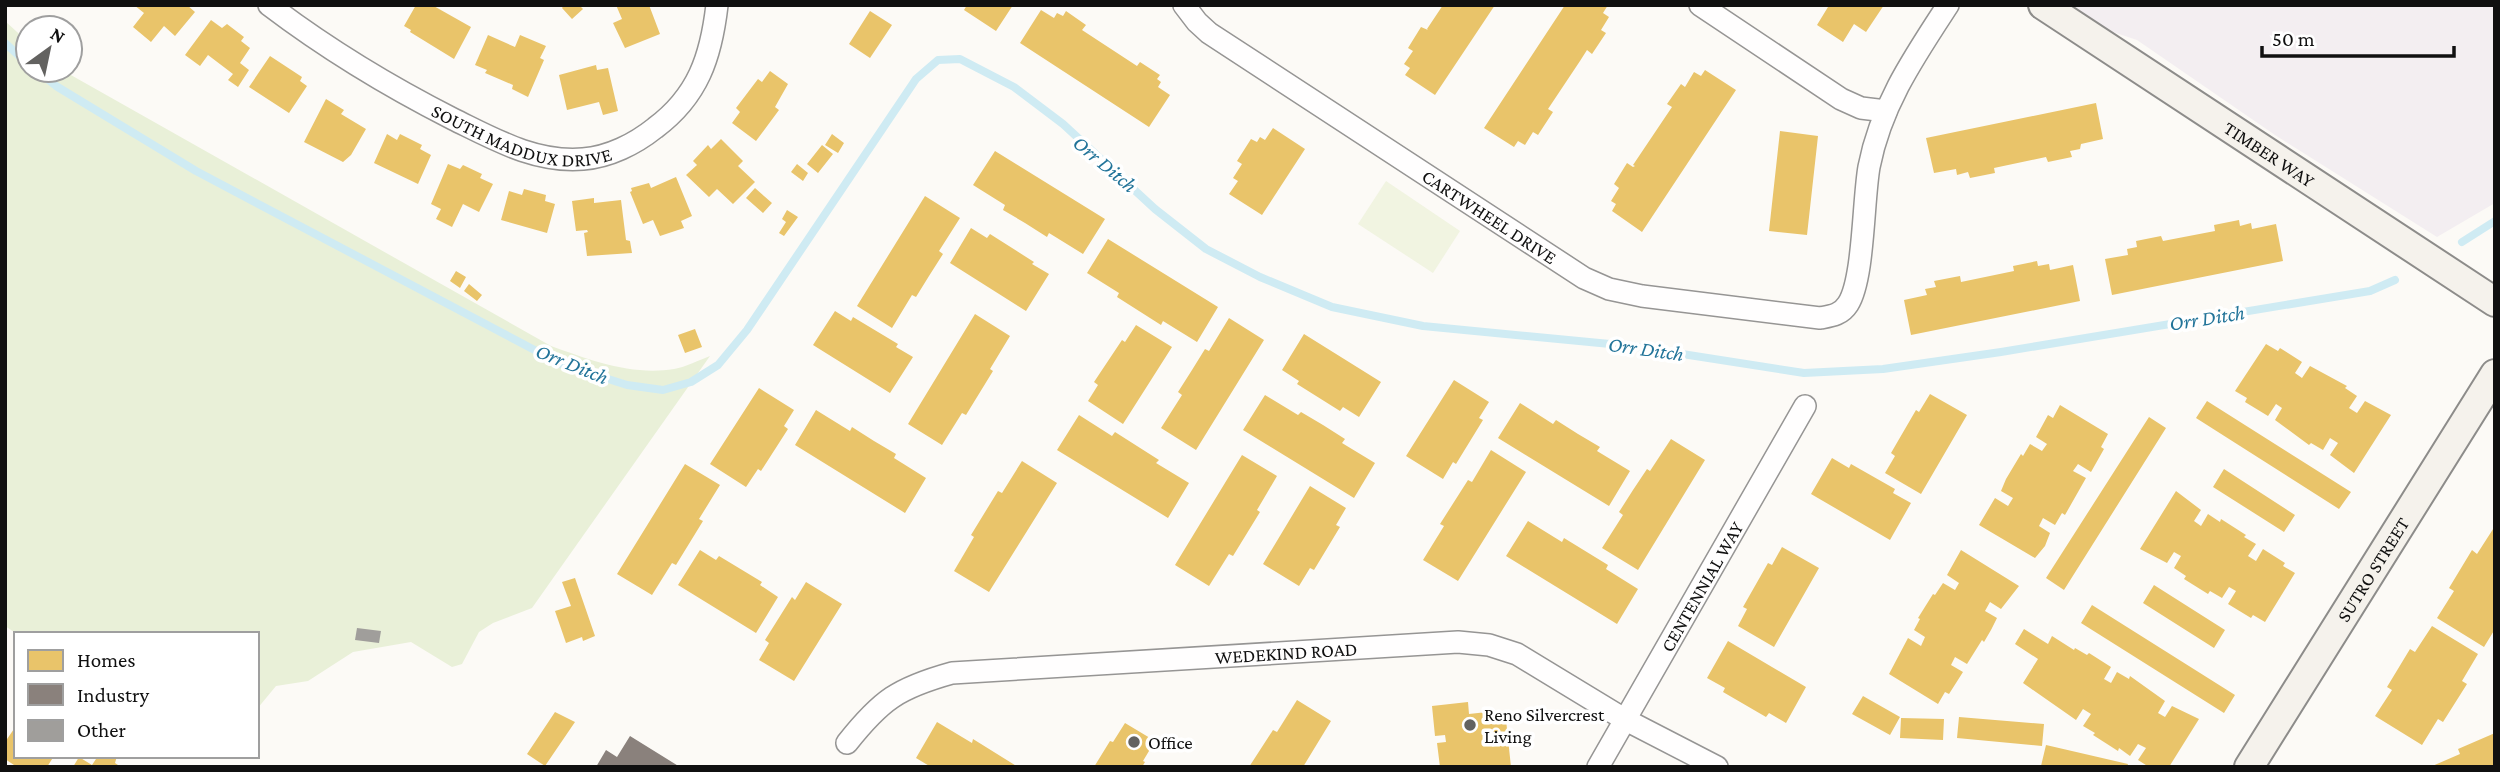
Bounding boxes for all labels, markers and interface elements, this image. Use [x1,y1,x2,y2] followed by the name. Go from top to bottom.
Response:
[14,14,84,84] north arrow
[2262,14,2454,58] scale bar
[47,23,69,48] text: N
[2272,27,2315,51] text: 50 m
[428,100,614,171] street label: SOUTH MADDUX DRIVE
[2220,117,2319,192] street label: TIMBER WAY
[1068,130,1142,198] water label: Orr Ditch
[1418,165,1561,268] street label: CARTWHEEL DRIVE
[2168,300,2246,336] water label: Orr Ditch
[1607,332,1685,366] water label: Orr Ditch
[532,339,612,389] water label: Orr Ditch
[2333,513,2414,626] street label: SUTRO STREET
[1656,517,1748,655] street label: CENTENNIAL WAY
[14,632,259,758] legend
[1214,638,1358,668] street label: WEDEKIND ROAD
[77,648,136,672] text: Homes
[77,683,150,707] text: Industry
[1484,704,1605,747] place label: Reno Silvercrest Living
[1462,717,1478,733] marker: Reno Silvercrest Living
[77,718,127,742] text: Other
[1148,732,1193,753] place label: Office
[1126,734,1142,750] marker: Office

